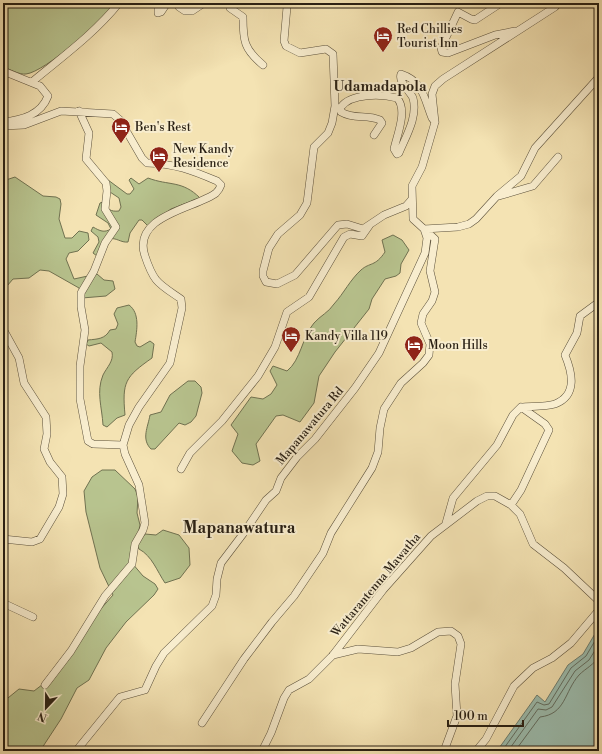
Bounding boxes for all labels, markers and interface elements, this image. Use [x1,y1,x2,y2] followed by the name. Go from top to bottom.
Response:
[397,22,462,51] place label: Red Chillies Tourist Inn
[372,25,394,53] hotel icon: Red Chillies Tourist Inn
[333,78,427,96] district label: Udamadapola
[110,116,132,144] hotel icon: Ben's Rest
[134,120,192,135] place label: Ben's Rest
[173,142,234,171] place label: New Kandy Residence
[148,145,170,173] hotel icon: New Kandy Residence
[280,325,302,353] hotel icon: Kandy Villa 119
[305,329,388,344] place label: Kandy Villa 119
[403,334,425,362] hotel icon: Moon Hills
[428,338,488,353] place label: Moon Hills
[273,384,347,468] street label: Mapanawatura Rd
[183,518,296,538] district label: Mapanawatura
[327,529,424,641] street label: Wattarantenna Mawatha
[26,688,66,728] north arrow
[448,702,523,728] scale bar
[36,708,49,724] text: N
[454,709,488,724] text: 100 m

